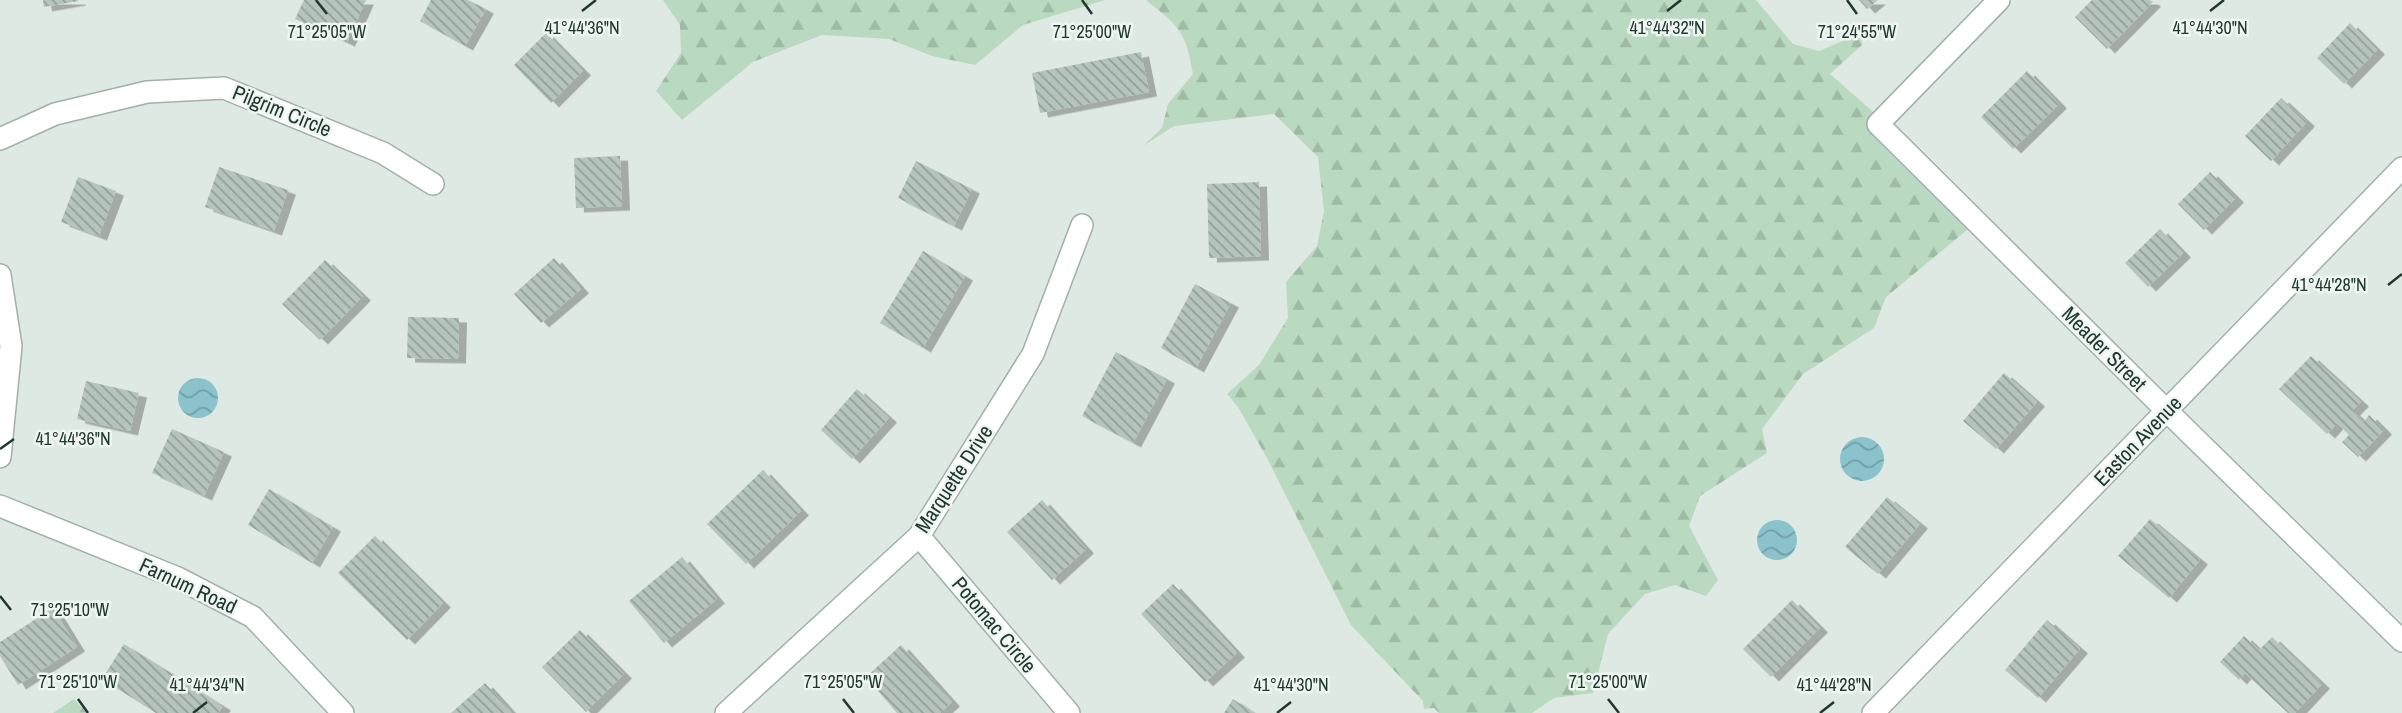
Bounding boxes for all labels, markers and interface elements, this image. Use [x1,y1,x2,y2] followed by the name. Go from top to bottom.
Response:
[544,15,620,40] text: 41°44'36"N
[1629,15,1705,40] text: 41°44'32"N
[2172,15,2248,40] text: 41°44'30"N
[288,19,366,44] text: 71°25'05"W
[1053,19,1131,44] text: 71°25'00"W
[1818,19,1896,44] text: 71°24'55"W
[228,78,336,144] street label: Pilgrim Circle
[2291,272,2367,297] text: 41°44'28"N
[2056,300,2153,398] street label: Meader Street
[2087,389,2188,492] street label: Easton Avenue
[908,419,999,538] street label: Marquette Drive
[35,426,111,451] text: 41°44'36"N
[135,550,242,621] street label: Farnum Road
[945,570,1043,679] street label: Potomac Circle
[31,597,109,622] text: 71°25'10"W
[39,669,117,694] text: 71°25'10"W
[804,669,882,694] text: 71°25'05"W
[1569,669,1647,694] text: 71°25'00"W
[169,672,245,697] text: 41°44'34"N
[1253,672,1329,697] text: 41°44'30"N
[1796,672,1872,697] text: 41°44'28"N

